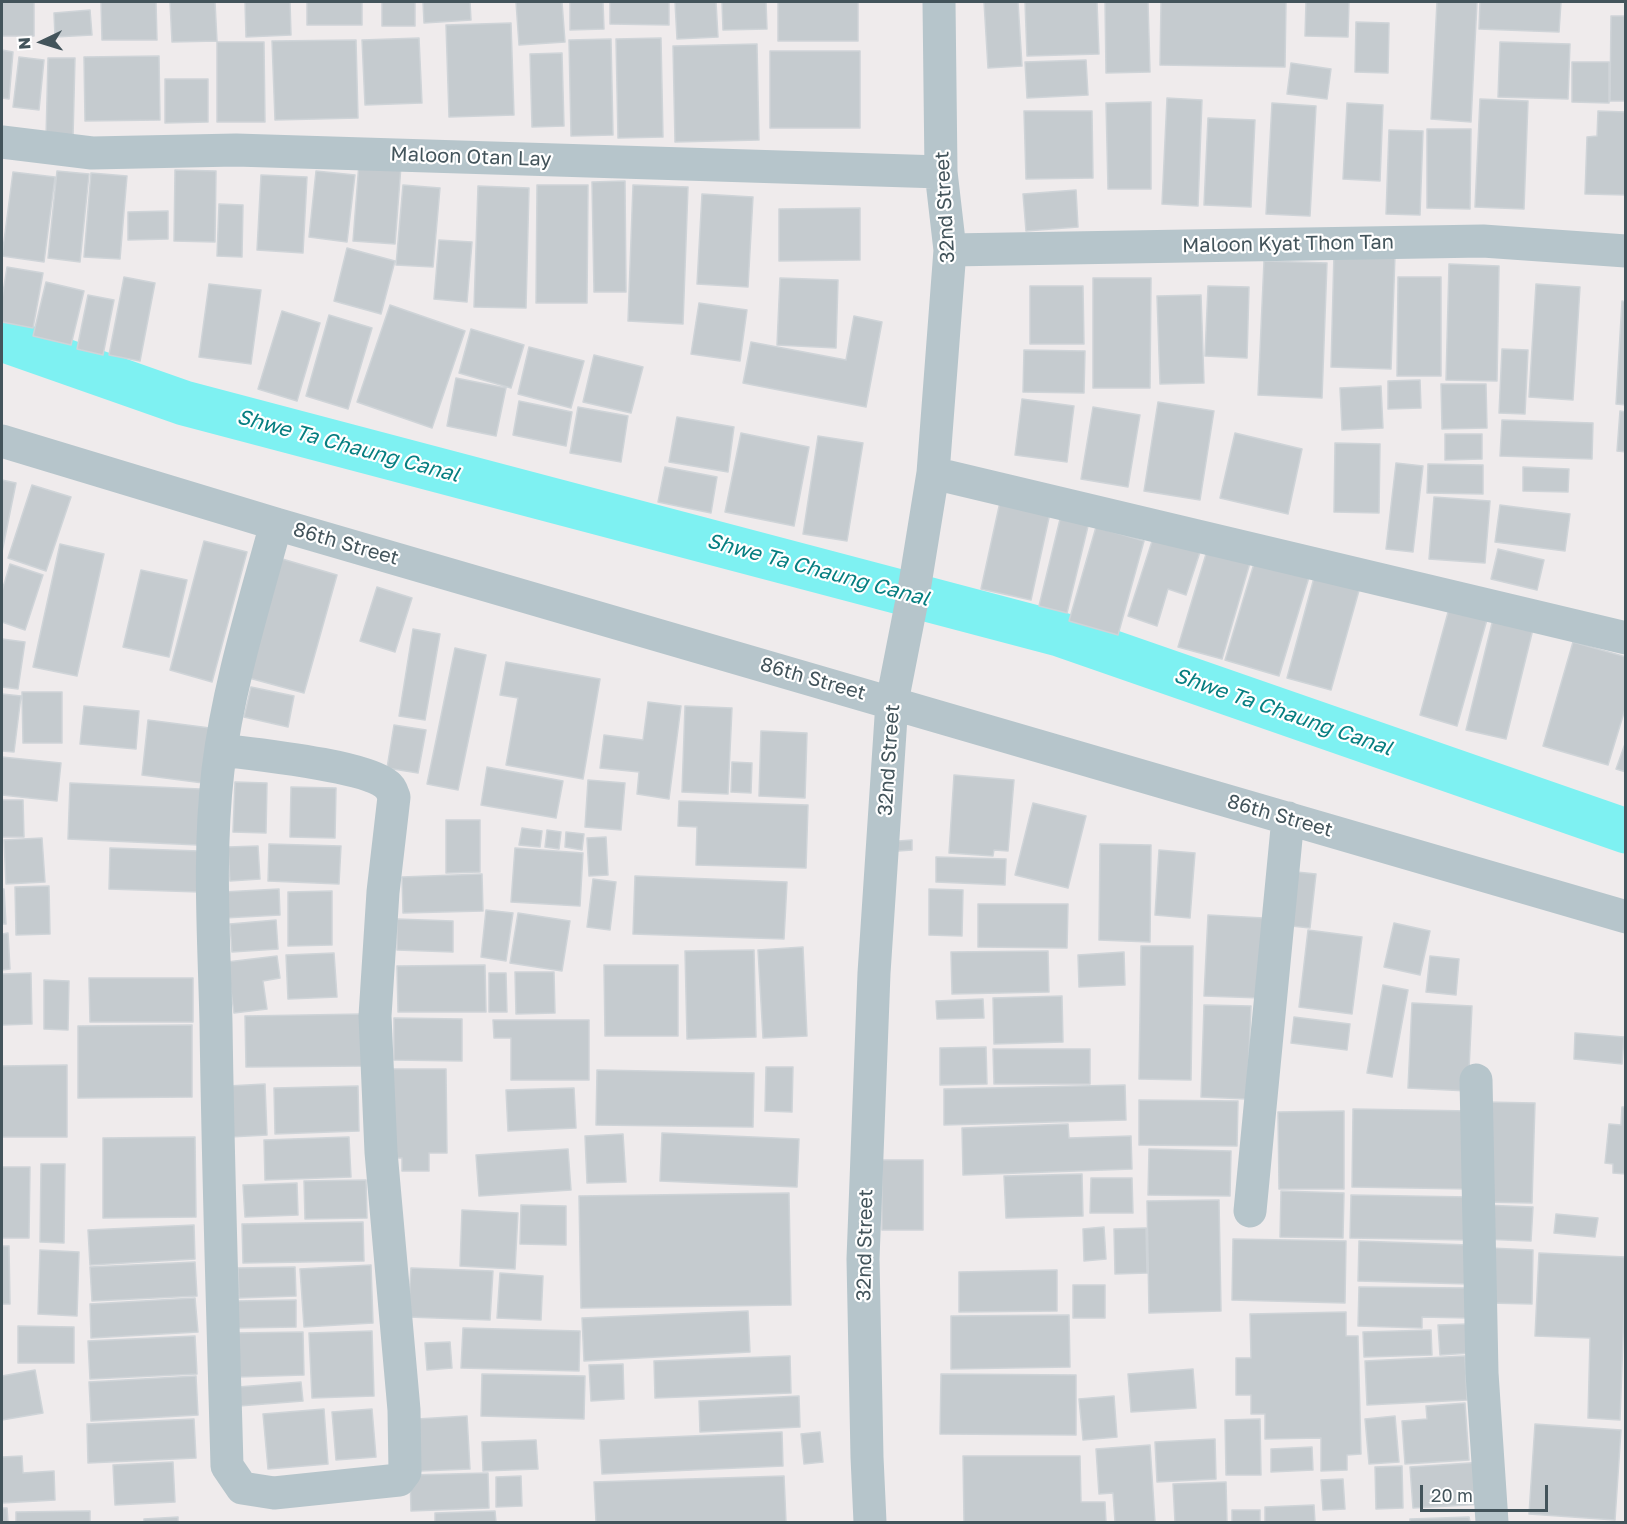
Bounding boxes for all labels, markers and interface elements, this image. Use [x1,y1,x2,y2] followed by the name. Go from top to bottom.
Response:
[12,12,72,72] north arrow
[14,36,34,50] text: N
[390,142,552,172] street label: Maloon Otan Lay
[930,150,960,264] street label: 32nd Street
[1182,230,1394,258] street label: Maloon Kyat Thon Tan
[234,404,462,488] water label: Shwe Ta Chaung Canal
[290,517,402,571] street label: 86th Street
[704,528,932,612] water label: Shwe Ta Chaung Canal
[757,652,869,706] street label: 86th Street
[1171,663,1395,761] water label: Shwe Ta Chaung Canal
[873,703,905,817] street label: 32nd Street
[1224,789,1336,843] street label: 86th Street
[852,1189,878,1301] street label: 32nd Street
[1423,1473,1550,1511] scale bar
[1431,1484,1473,1506] text: 20 m

